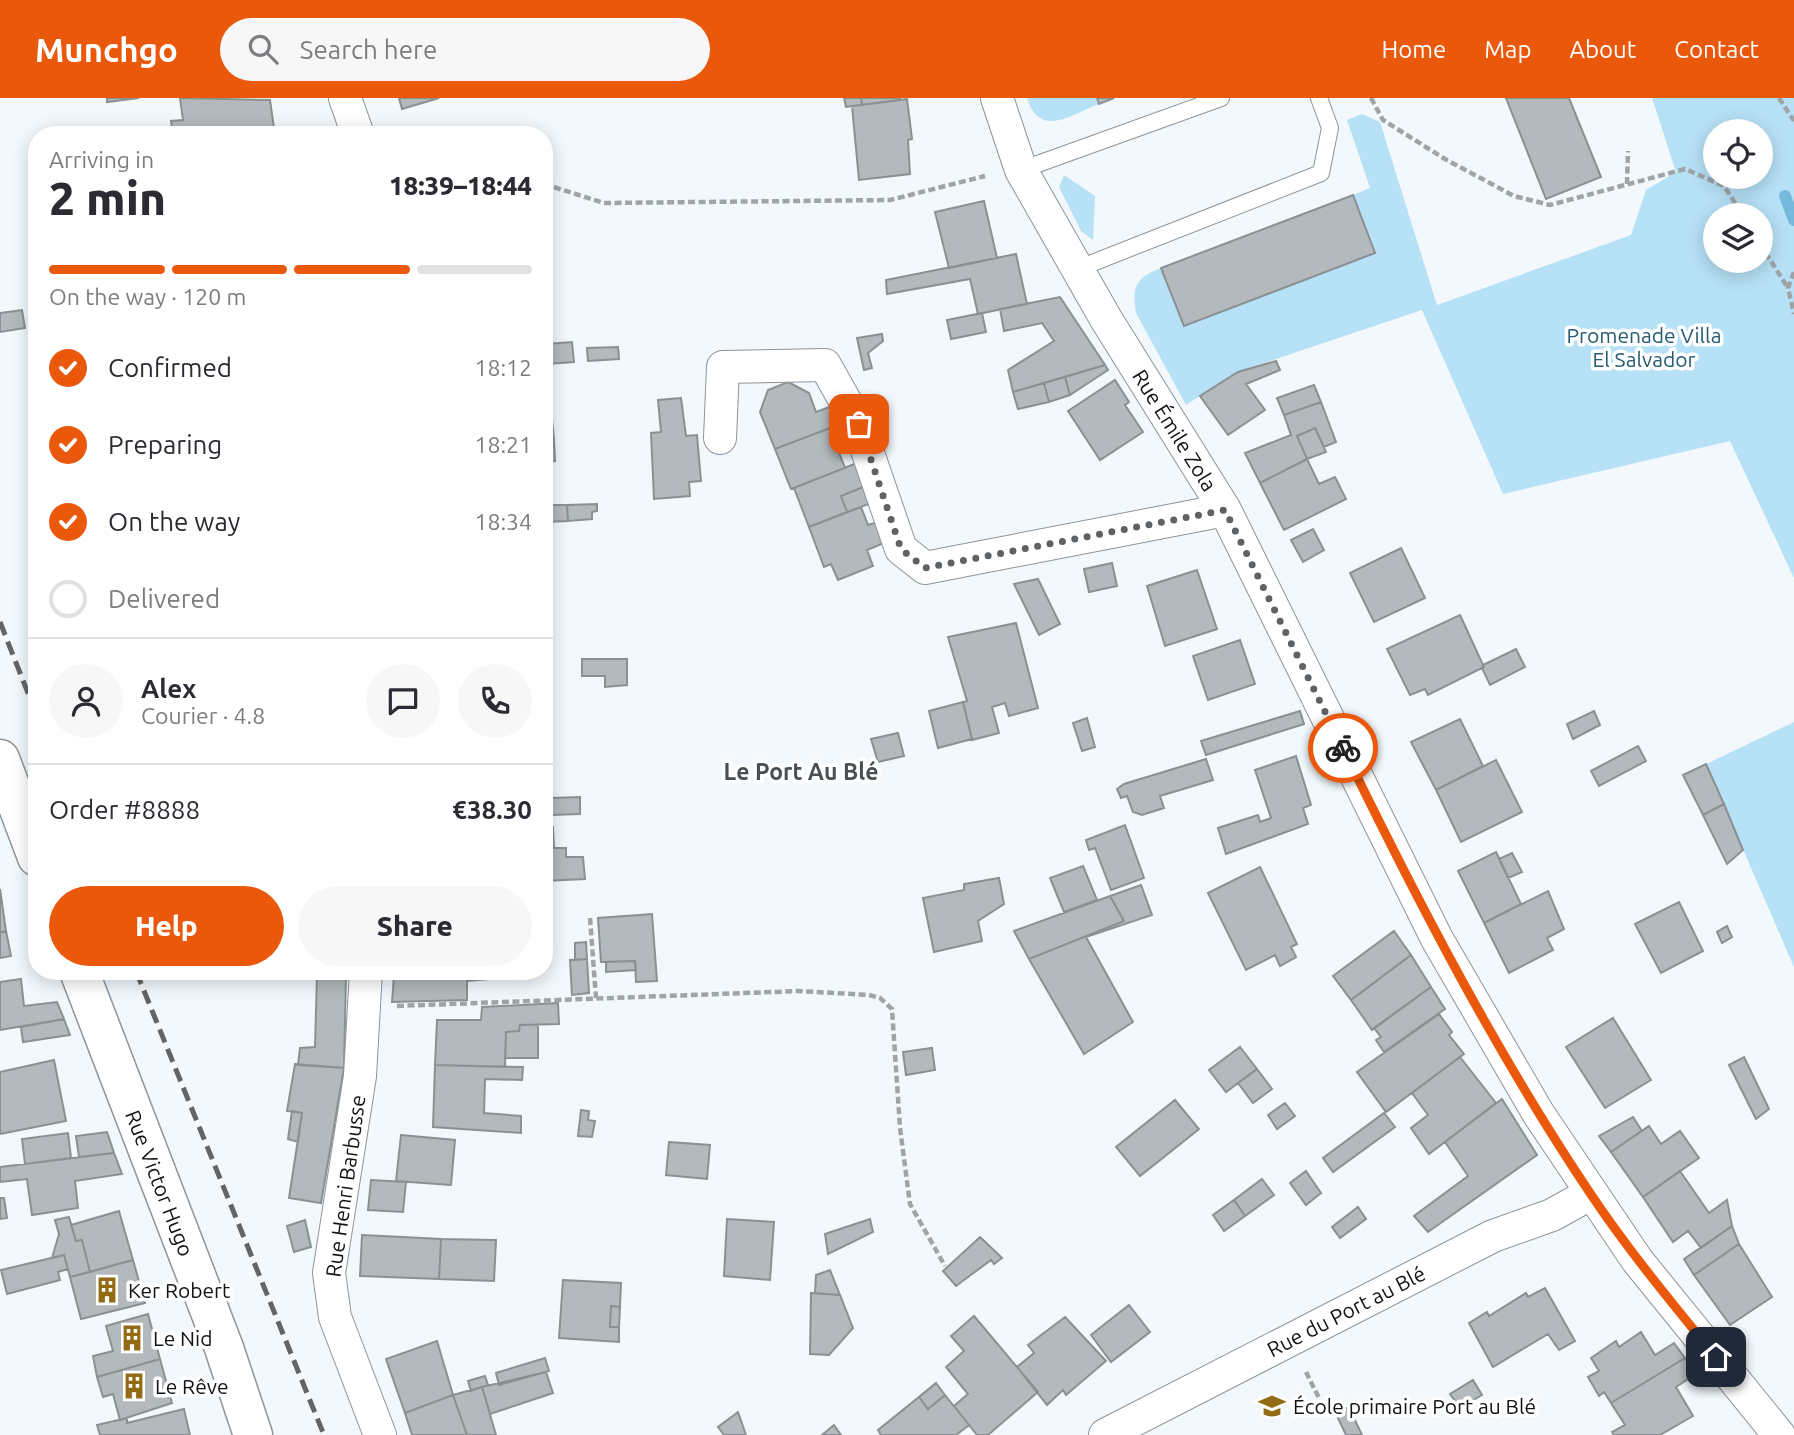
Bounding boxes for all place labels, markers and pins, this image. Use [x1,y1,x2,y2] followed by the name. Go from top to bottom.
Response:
[829,394,889,454] pin
[92,1275,122,1305] building icon: Ker Robert
[128,1278,230,1302] place label: Ker Robert
[117,1323,147,1353] building icon: Le Nid
[153,1326,212,1350] place label: Le Nid
[1686,1327,1746,1387] pin
[119,1371,149,1401] building icon: Le Rêve
[155,1374,229,1398] place label: Le Rêve
[1257,1391,1287,1421] school or university icon: École primaire Port au Blé
[1293,1394,1536,1418] place label: École primaire Port au Blé

